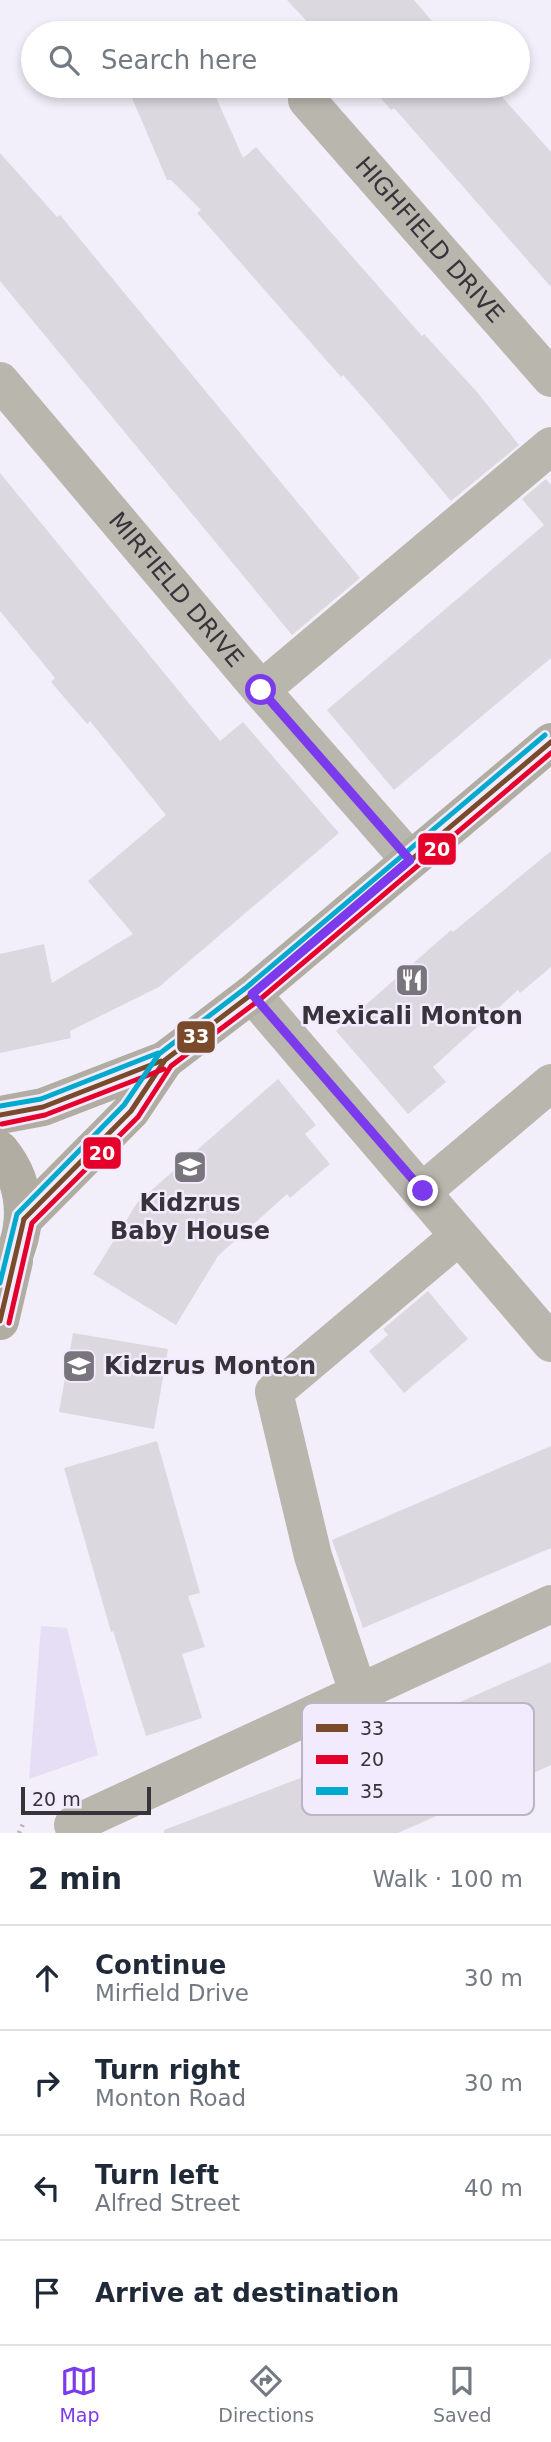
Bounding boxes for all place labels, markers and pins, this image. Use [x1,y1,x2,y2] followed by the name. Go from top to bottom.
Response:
[393,961,431,999] restaurant icon: Mexicali Monton
[301,1002,523,1030] place label: Mexicali Monton
[171,1148,209,1186] school or university icon: Kidzrus Baby House
[110,1189,270,1245] place label: Kidzrus Baby House
[60,1347,98,1385] school or university icon: Kidzrus Monton
[104,1352,316,1380] place label: Kidzrus Monton

